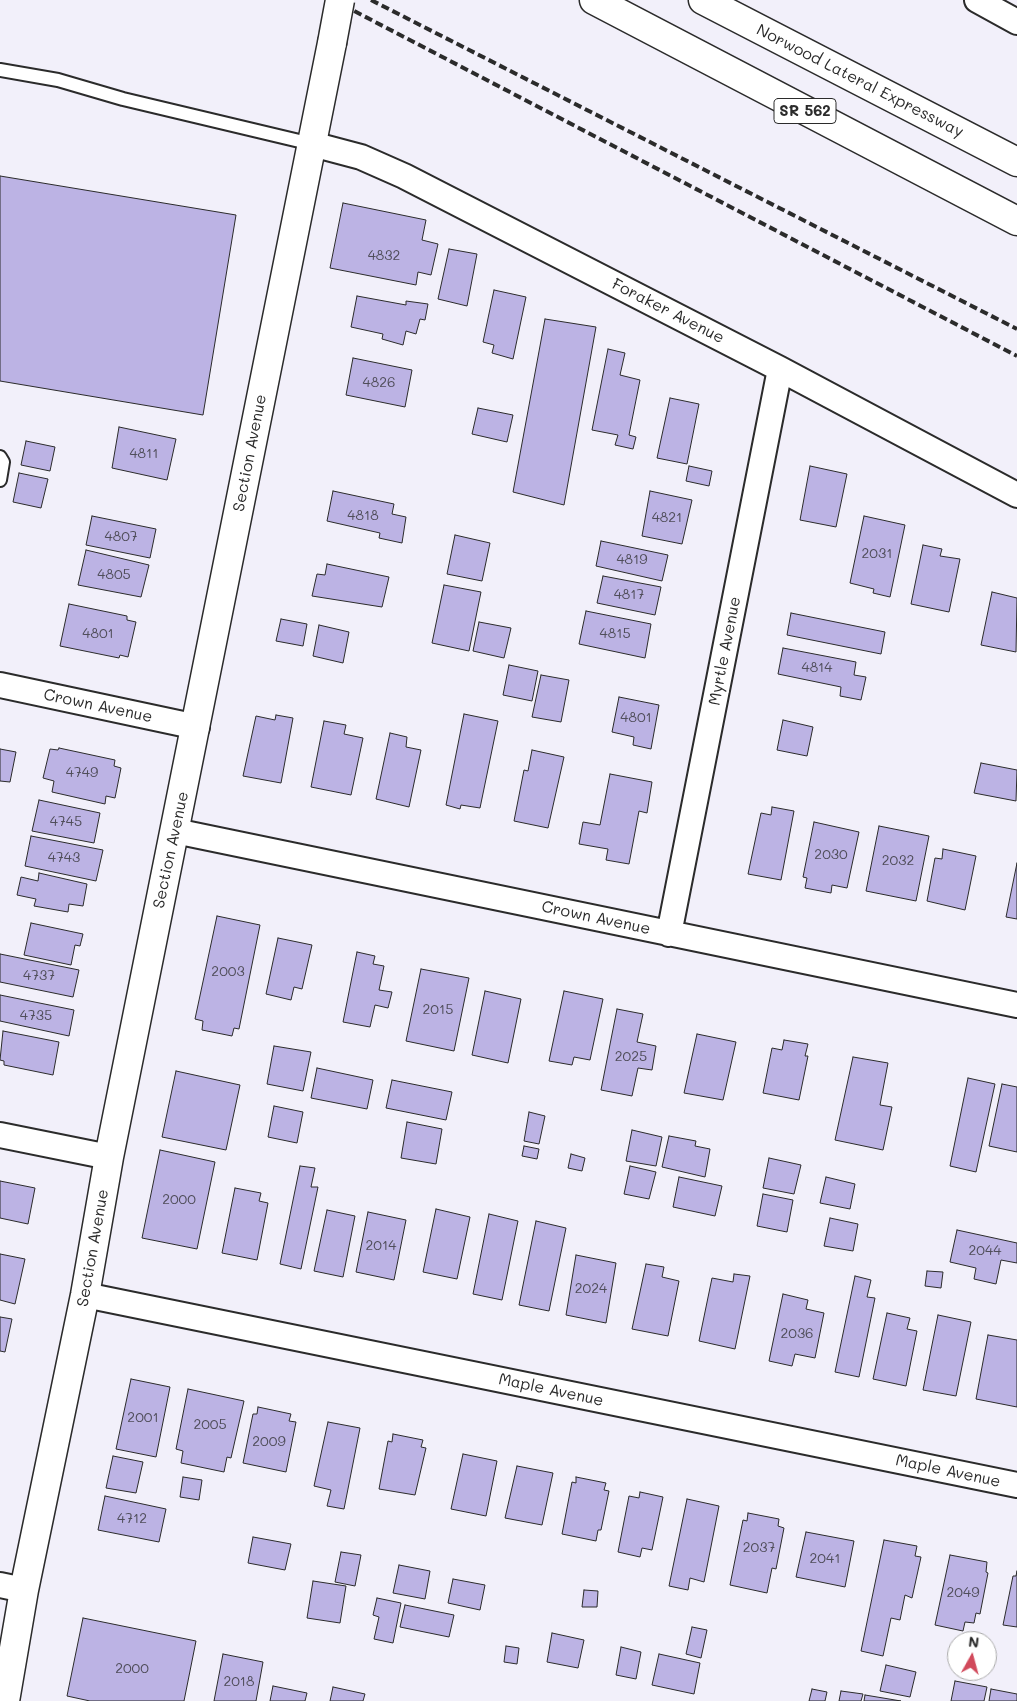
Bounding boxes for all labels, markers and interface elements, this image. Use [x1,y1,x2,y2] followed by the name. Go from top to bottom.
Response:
[753,20,967,142] street label: Norwood Lateral Expressway
[774,98,836,124] road number: SR 562
[368,248,400,264] house number: 4832
[609,274,727,348] street label: Foraker Avenue
[363,375,395,391] house number: 4826
[229,393,271,513] street label: Section Avenue
[129,446,159,462] house number: 4811
[347,508,379,524] house number: 4818
[652,510,682,526] house number: 4821
[104,529,138,545] house number: 4807
[862,546,892,562] house number: 2031
[616,552,648,568] house number: 4819
[97,567,131,583] house number: 4805
[614,587,644,603] house number: 4817
[705,595,745,707] street label: Myrtle Avenue
[82,626,114,642] house number: 4801
[599,626,631,642] house number: 4815
[801,660,833,676] house number: 4814
[42,685,154,727] street label: Crown Avenue
[620,710,652,726] house number: 4801
[66,765,98,781] house number: 4749
[149,790,193,910] street label: Section Avenue
[50,814,82,830] house number: 4745
[814,847,848,863] house number: 2030
[48,850,80,866] house number: 4743
[882,853,914,869] house number: 2032
[540,897,652,939] street label: Crown Avenue
[211,964,245,980] house number: 2003
[23,968,55,984] house number: 4737
[423,1002,453,1018] house number: 2015
[20,1008,52,1024] house number: 4735
[615,1049,647,1065] house number: 2025
[73,1188,113,1308] street label: Section Avenue
[162,1192,196,1208] house number: 2000
[366,1238,396,1254] house number: 2014
[969,1243,1001,1259] house number: 2044
[575,1281,607,1297] house number: 2024
[780,1326,814,1342] house number: 2036
[497,1369,605,1411] street label: Maple Avenue
[127,1410,159,1426] house number: 2001
[193,1417,227,1433] house number: 2005
[252,1434,286,1450] house number: 2009
[894,1450,1002,1492] street label: Maple Avenue
[117,1511,147,1527] house number: 4712
[743,1540,775,1556] house number: 2037
[810,1551,840,1567] house number: 2041
[947,1585,979,1601] house number: 2049
[947,1631,997,1681] north arrow
[967,1632,980,1652] text: N
[115,1661,149,1677] house number: 2000
[223,1674,255,1690] house number: 2018

